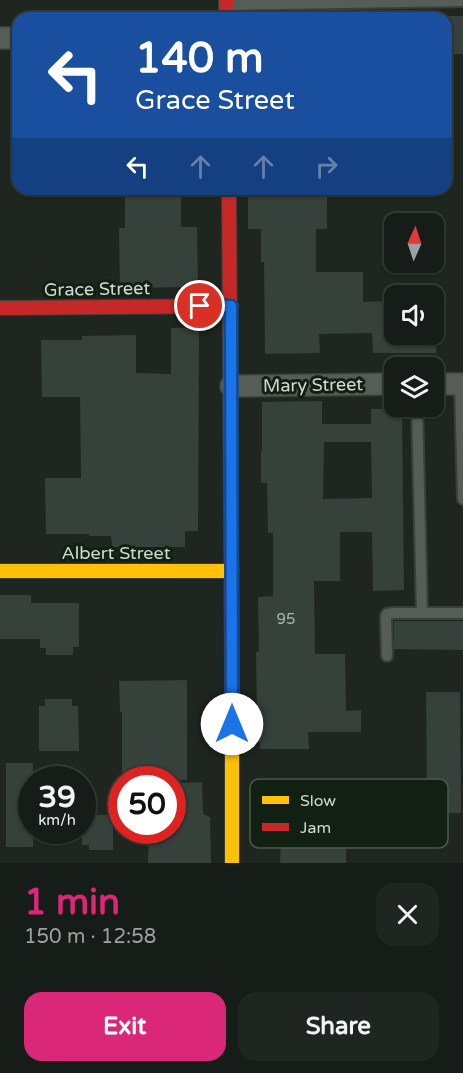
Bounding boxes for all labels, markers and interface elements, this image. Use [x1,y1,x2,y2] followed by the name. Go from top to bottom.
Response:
[135,33,264,84] text: 140 m
[36,36,114,114] icon: left
[135,84,295,117] text: Grace Street
[121,150,154,183] icon: left
[184,150,217,183] icon: ahead
[247,150,280,183] icon: ahead
[310,150,343,183] icon: right
[384,213,444,273] north arrow
[384,213,444,417] map controls
[44,277,151,301] street label: Grace Street
[174,280,225,331] pin
[384,285,444,345] button: sound
[183,289,216,322] icon: arrive
[384,357,444,417] button: layers
[263,373,363,397] street label: Mary Street
[61,542,171,564] street label: Albert Street
[277,610,295,628] house number: 95
[200,692,264,756] position arrow
[108,766,186,844] speed limit sign: 50
[38,779,76,816] text: 39
[250,779,448,848] legend
[300,791,336,811] text: Slow
[38,811,76,829] text: km/h
[300,818,331,838] text: Jam
[24,881,120,924] text: 1 min
[376,883,439,946] button: close
[24,925,156,949] text: 150 m · 12:58
[24,992,226,1061] button: Exit
[238,992,439,1061] button: Share

